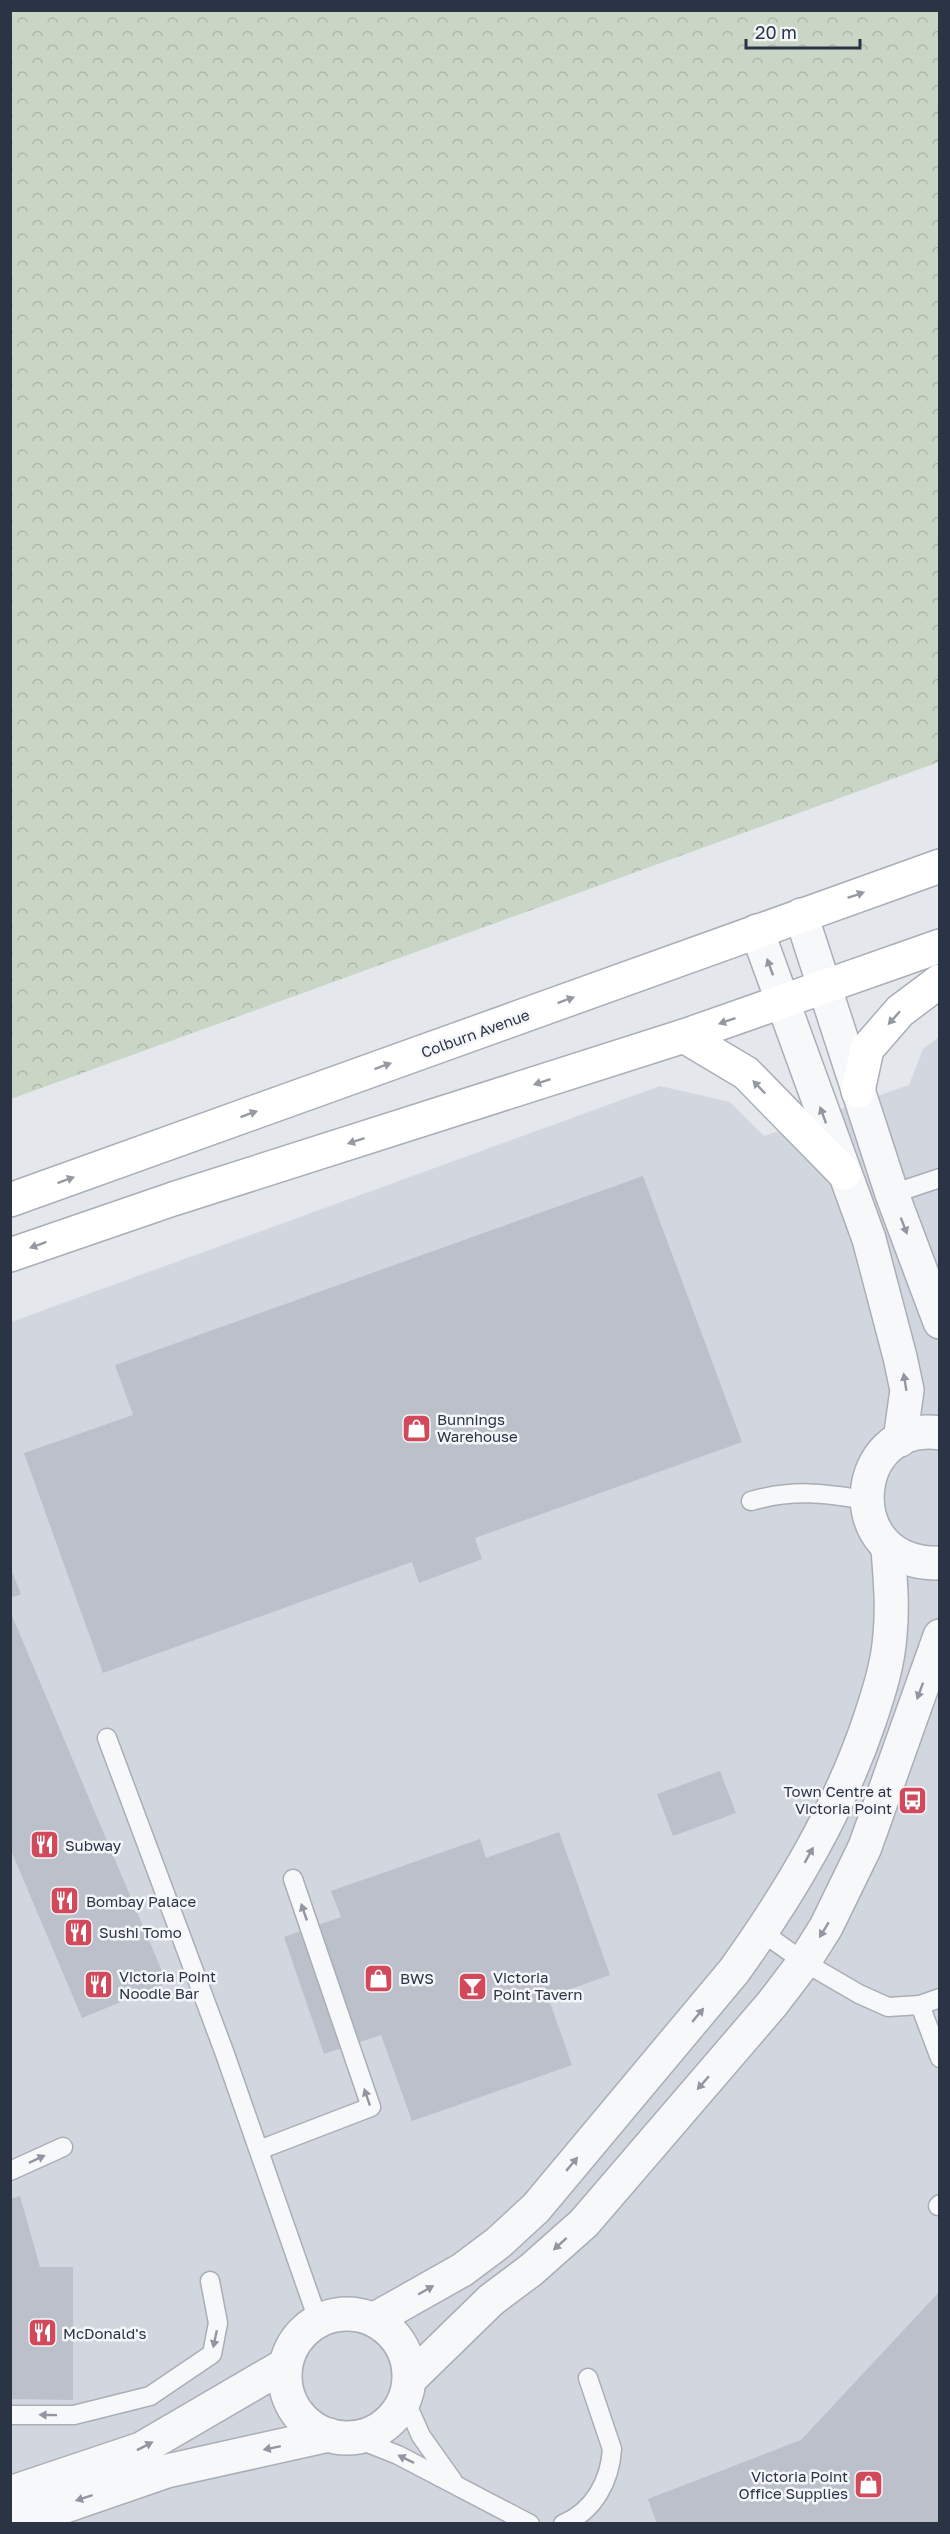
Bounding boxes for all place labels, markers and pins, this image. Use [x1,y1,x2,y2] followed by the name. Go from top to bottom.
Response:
[437,1410,518,1445] place label: Bunnings Warehouse
[400,1412,432,1444] shop icon: Bunnings Warehouse
[784,1782,892,1817] place label: Town Centre at Victoria Point
[897,1784,929,1816] bus stop icon: Town Centre at Victoria Point
[28,1829,60,1861] restaurant icon: Subway
[65,1836,122,1854] place label: Subway
[49,1885,81,1917] restaurant icon: Bombay Palace
[86,1892,196,1910] place label: Bombay Palace
[62,1916,94,1948] restaurant icon: Sushi Tomo
[99,1923,182,1941] place label: Sushi Tomo
[363,1962,395,1994] shop icon: BWS
[119,1967,216,2002] place label: Victoria Point Noodle Bar
[493,1968,583,2003] place label: Victoria Point Tavern
[82,1969,114,2001] restaurant icon: Victoria Point Noodle Bar
[400,1969,434,1987] place label: BWS
[456,1970,488,2002] bar icon: Victoria Point Tavern
[26,2317,58,2349] restaurant icon: McDonald's
[63,2324,146,2342] place label: McDonald's
[739,2467,848,2502] place label: Victoria Point Office Supplies
[853,2469,885,2501] shop icon: Victoria Point Office Supplies

